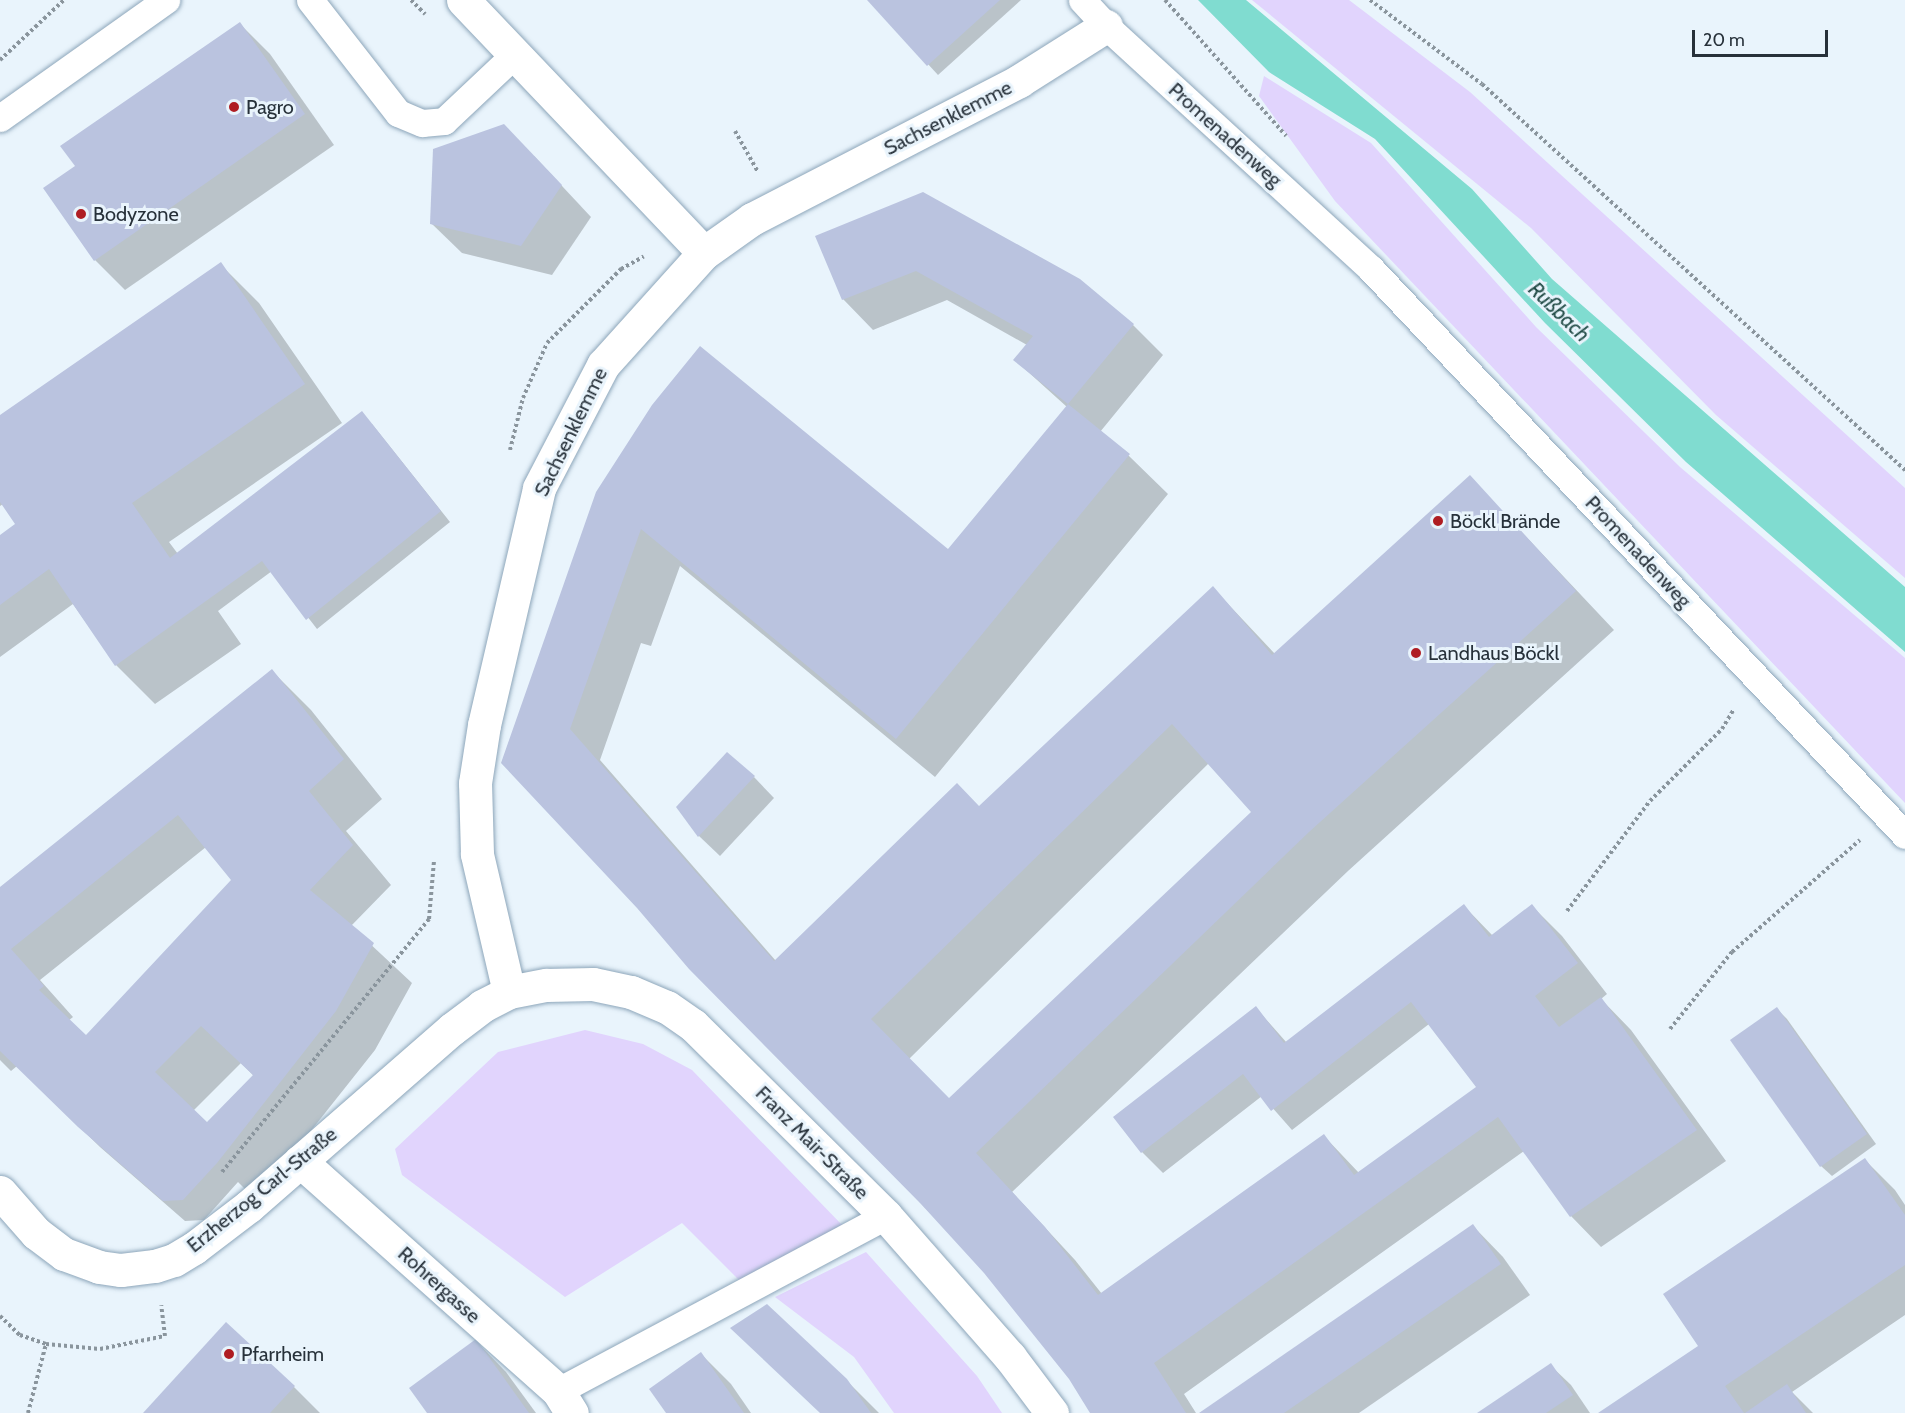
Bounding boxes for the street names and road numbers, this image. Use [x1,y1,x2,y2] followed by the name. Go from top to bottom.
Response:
[880,76,1016,160] street label: Sachsenklemme
[1164,78,1286,192] street label: Promenadenweg
[530,364,612,500] street label: Sachsenklemme
[1580,491,1696,613] street label: Promenadenweg
[750,1081,874,1205] street label: Franz Mair-Straße
[182,1122,342,1258] street label: Erzherzog Carl-Straße
[393,1242,485,1328] street label: Rohrergasse

